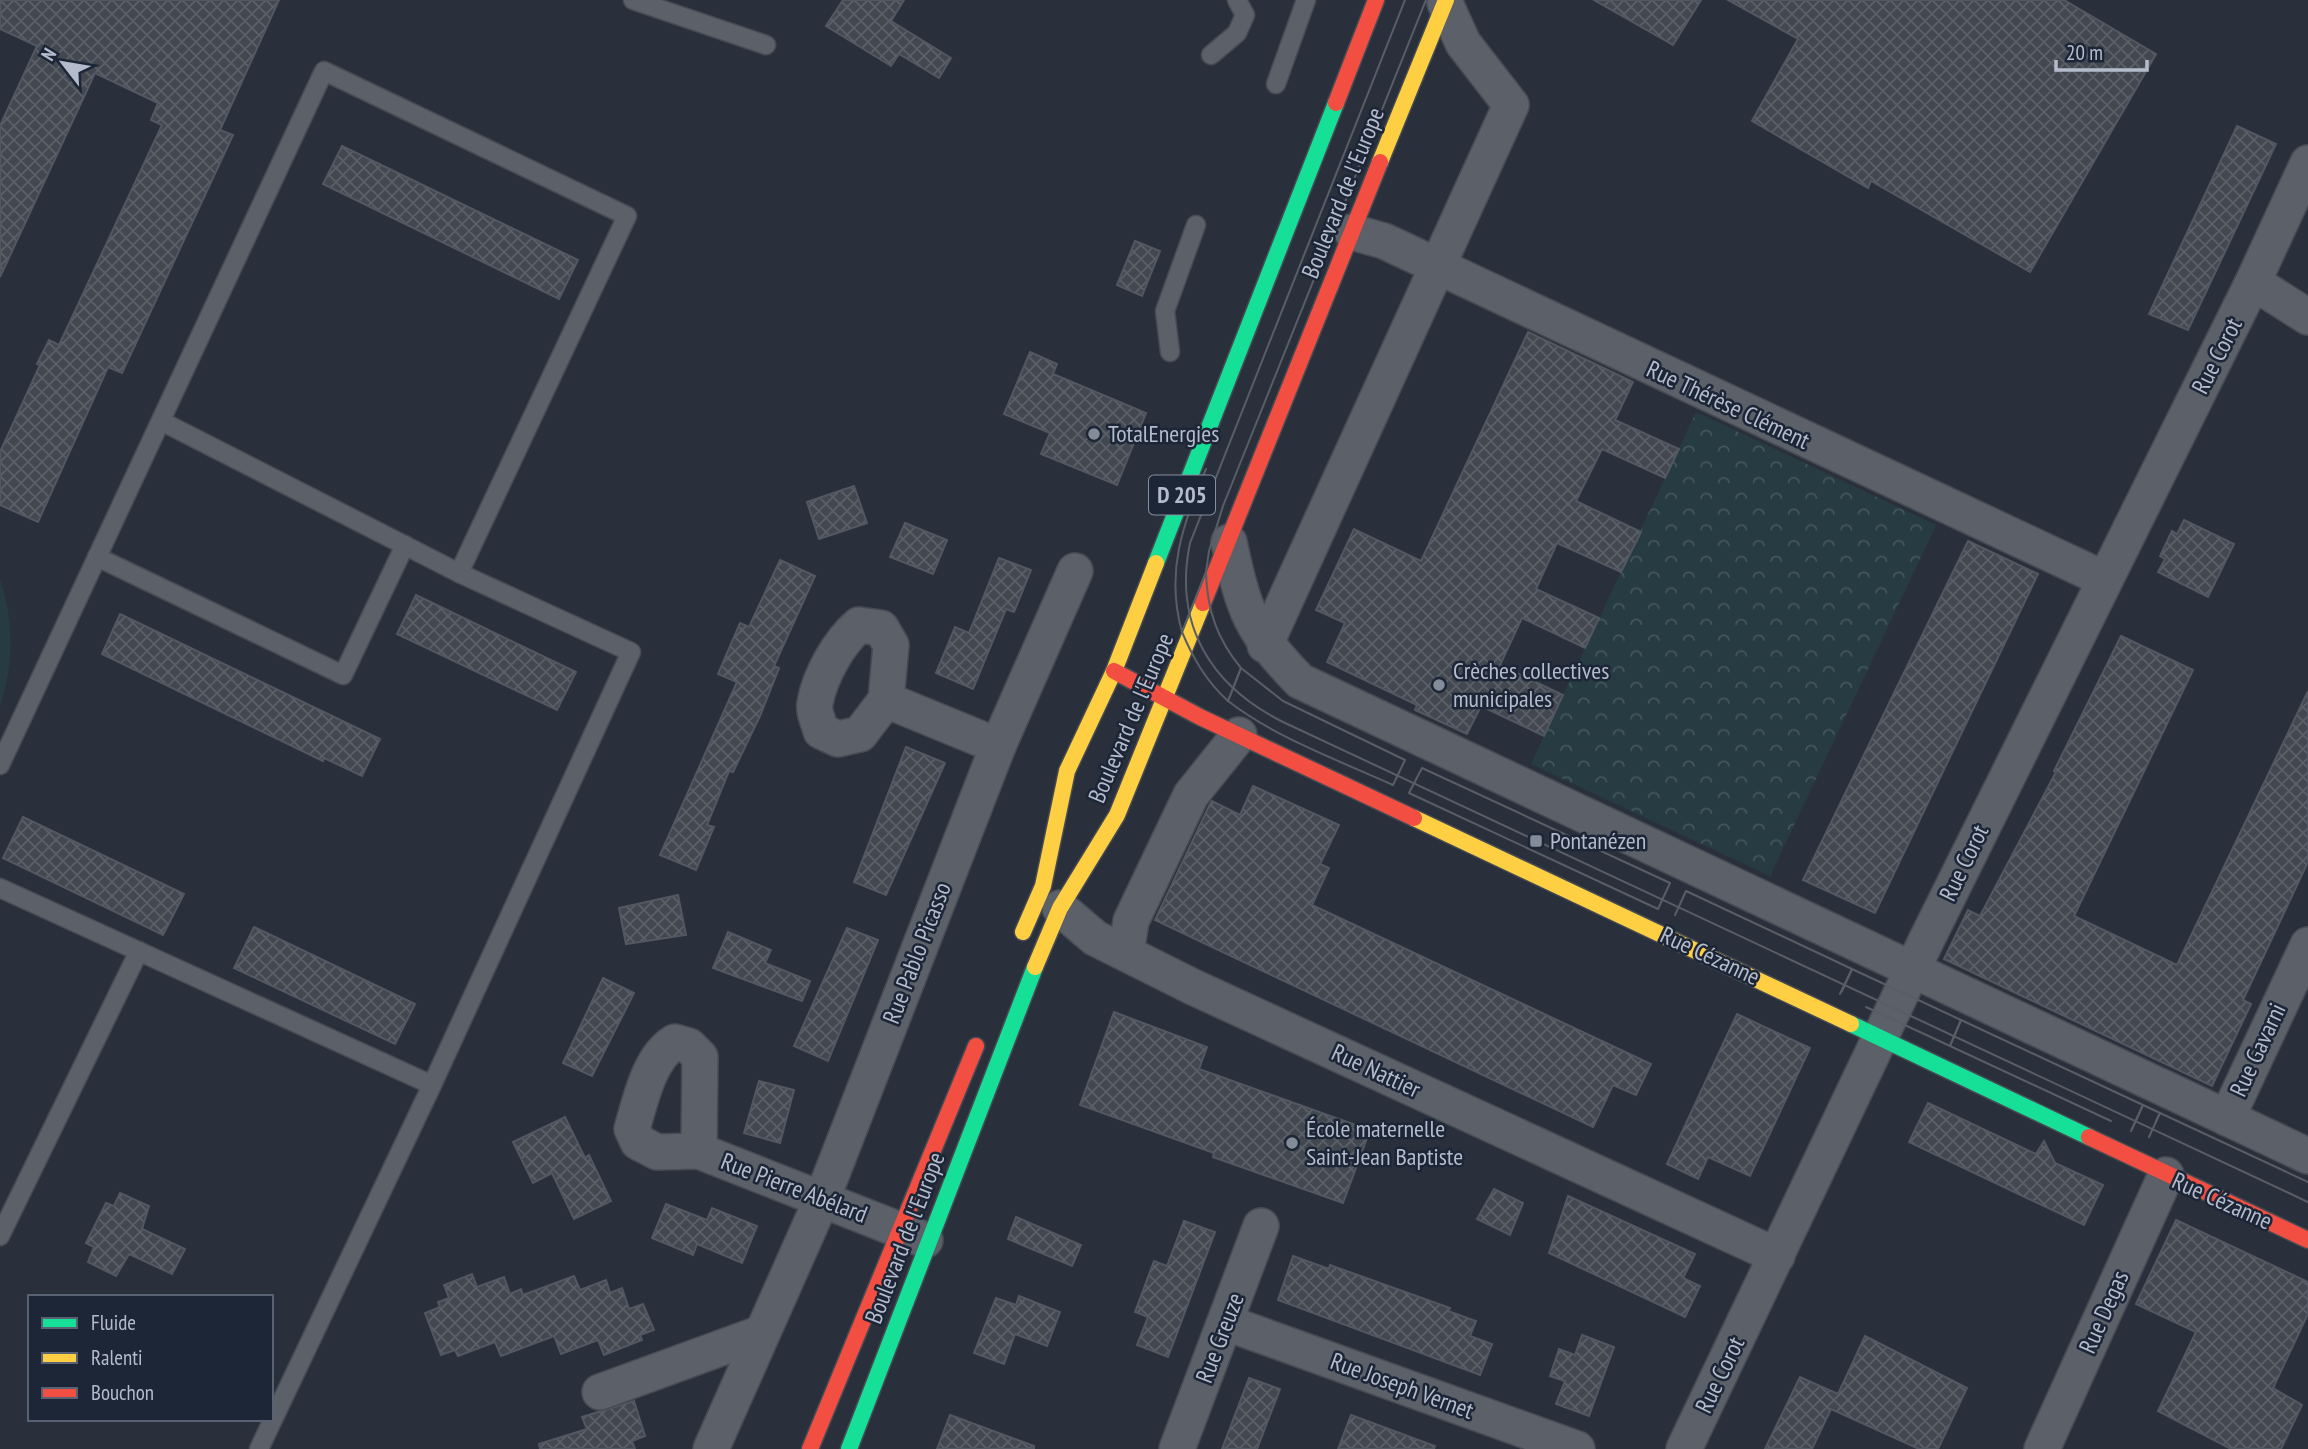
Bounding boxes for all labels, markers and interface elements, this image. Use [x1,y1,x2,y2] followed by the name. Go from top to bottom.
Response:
[28,28,98,98] north arrow
[2056,28,2147,72] scale bar
[2066,39,2103,66] text: 20 m
[35,44,61,65] text: N
[1294,103,1391,283] street label: Boulevard de l'Europe
[2184,312,2249,399] street label: Rue Corot
[1642,353,1815,456] street label: Rue Thérèse Clément
[1108,418,1219,449] place label: TotalEnergies
[1086,426,1102,442] marker: TotalEnergies
[1149,475,1215,514] road number: D 205
[1081,628,1180,807] street label: Boulevard de l'Europe
[1453,655,1609,714] place label: Crèches collectives municipales
[1431,677,1447,693] marker: Crèches collectives municipales
[1932,819,1995,906] street label: Rue Corot
[1550,825,1646,856] place label: Pontanézen
[1528,833,1544,849] marker: Pontanézen
[875,878,958,1028] street label: Rue Pablo Picasso
[1656,919,1765,992] street label: Rue Cézanne
[2222,998,2293,1101] street label: Rue Gavarni
[1327,1037,1426,1105] street label: Rue Nattier
[1306,1113,1463,1172] place label: École maternelle Saint-Jean Baptiste
[1284,1135,1300,1151] marker: École maternelle Saint-Jean Baptiste
[717,1145,872,1230] street label: Rue Pierre Abélard
[858,1148,952,1328] street label: Boulevard de l'Europe
[2167,1165,2277,1236] street label: Rue Cézanne
[2072,1266,2135,1358] street label: Rue Degas
[1188,1288,1251,1387] street label: Rue Greuze
[28,1295,273,1421] legend
[91,1309,136,1336] text: Fluide
[1688,1331,1751,1418] street label: Rue Corot
[91,1344,143,1371] text: Ralenti
[1326,1345,1478,1426] street label: Rue Joseph Vernet
[91,1379,154,1406] text: Bouchon

